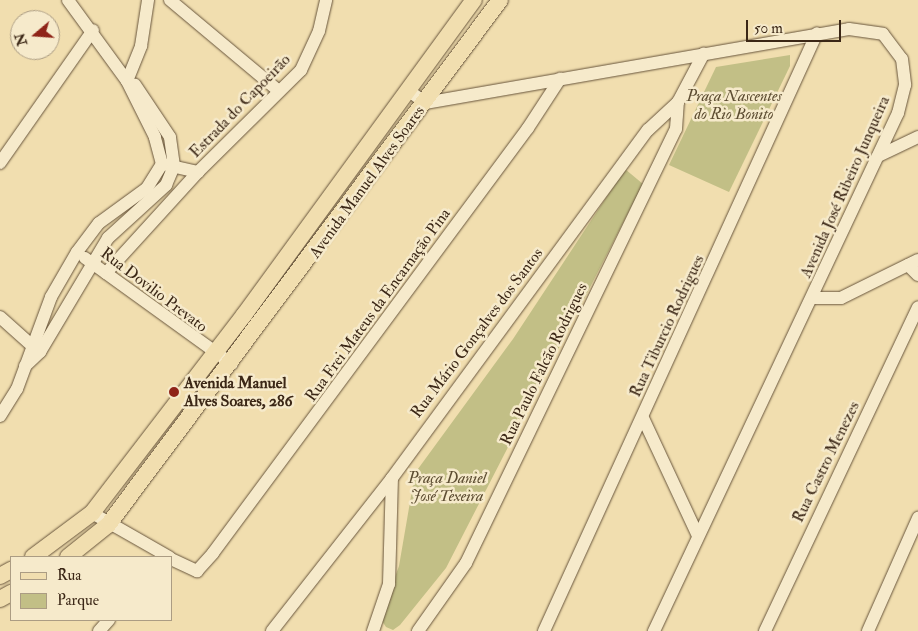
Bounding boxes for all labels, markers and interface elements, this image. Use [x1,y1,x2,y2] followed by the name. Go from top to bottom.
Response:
[10,10,60,60] north arrow
[748,10,843,42] scale bar
[754,19,783,38] text: 50 m
[11,31,31,48] text: N
[186,50,294,162] street label: Estrada do Capoeirão
[686,86,782,124] park label: Praça Nascentes do Rio Bonito
[796,93,894,281] street label: Avenida José Ribeiro Junqueira
[305,102,429,262] street label: Avenida Manuel Alves Soares
[301,205,455,405] street label: Rua Frei Mateus da Encarnação Pina
[97,244,211,336] street label: Rua Dovilio Prevato
[407,244,547,422] street label: Rua Mário Gonçalves dos Santos
[626,252,708,400] street label: Rua Tiburcio Rodrigues
[496,280,592,448] street label: Rua Paulo Falcão Rodrigues
[184,373,293,411] place label: Avenida Manuel Alves Soares, 286
[168,386,180,398] marker: Avenida Manuel Alves Soares, 286
[788,398,864,526] street label: Rua Castro Menezes
[408,468,486,506] park label: Praça Daniel José Texeira
[10,556,172,621] legend
[57,566,82,585] text: Rua
[57,591,99,610] text: Parque

